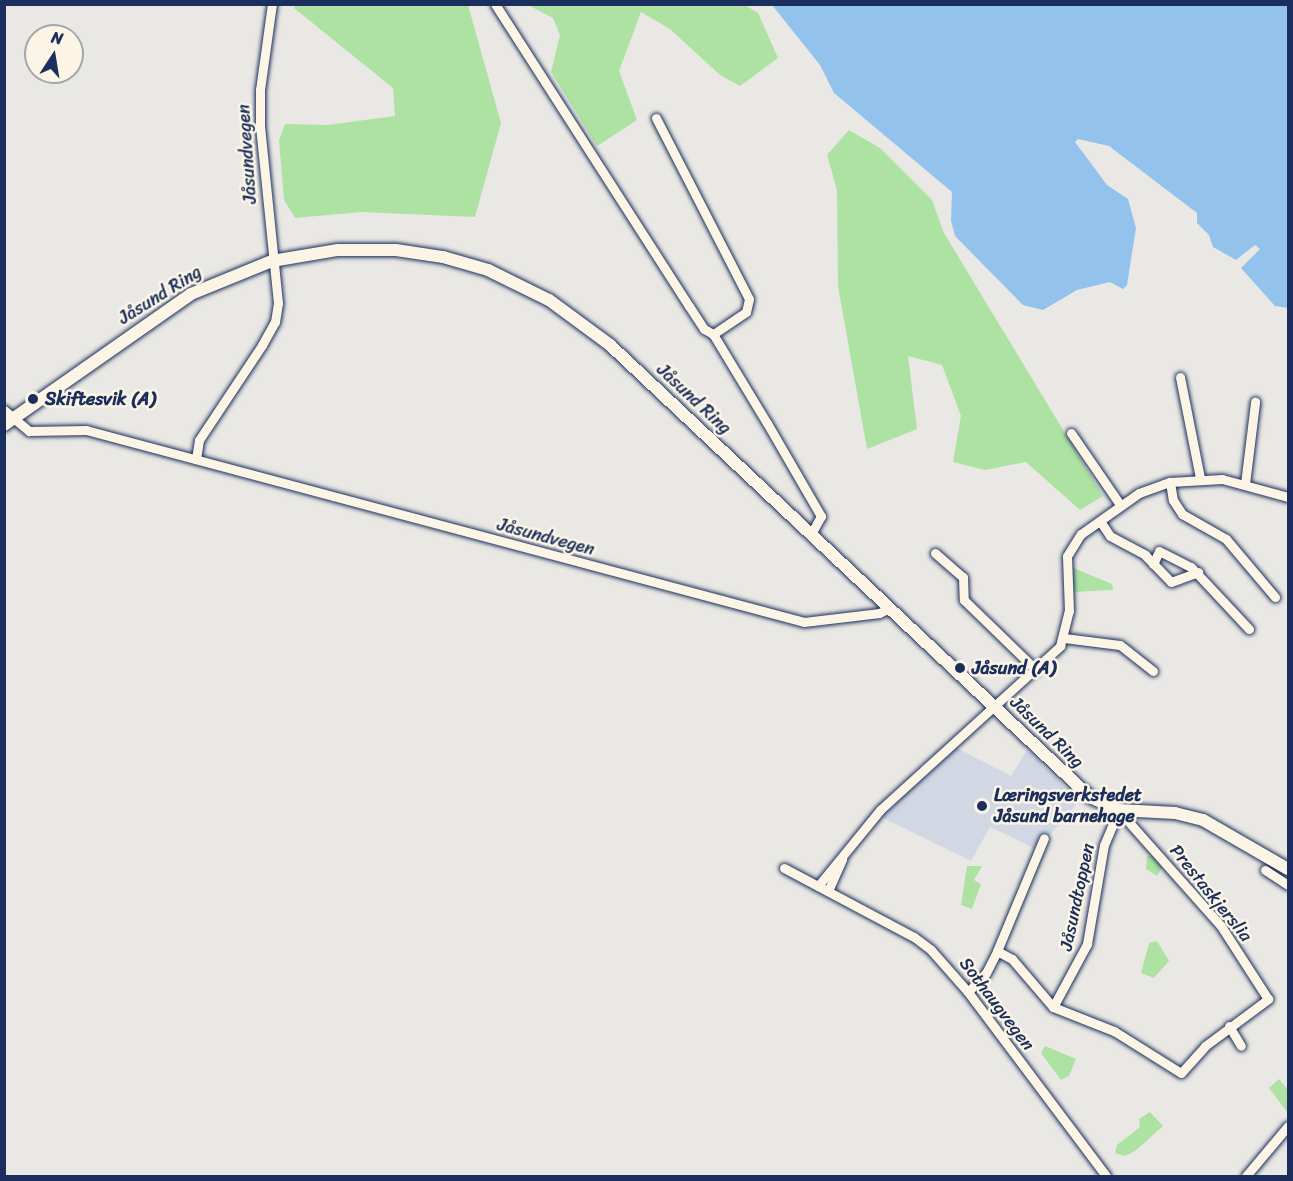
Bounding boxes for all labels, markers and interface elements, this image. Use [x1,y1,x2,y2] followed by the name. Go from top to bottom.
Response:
[49,23,66,53] text: N
[24,24,84,84] north arrow
[233,103,261,205] street label: Jåsundvegen
[114,261,206,329] street label: Jåsund Ring
[652,359,736,439] street label: Jåsund Ring
[45,388,156,410] place label: Skiftesvik (A)
[26,392,40,406] marker: Skiftesvik (A)
[495,514,597,560] street label: Jåsundvegen
[972,657,1056,679] place label: Jåsund (A)
[953,661,967,675] marker: Jåsund (A)
[1006,692,1088,772] street label: Jåsund Ring
[994,785,1142,828] place label: Læringsverkstedet Jåsund barnehage
[975,799,989,813] marker: Læringsverkstedet Jåsund barnehage
[1165,840,1257,946] street label: Prestaskjerslia
[1055,841,1099,953] street label: Jåsundtoppen
[955,953,1039,1055] street label: Sothaugvegen

